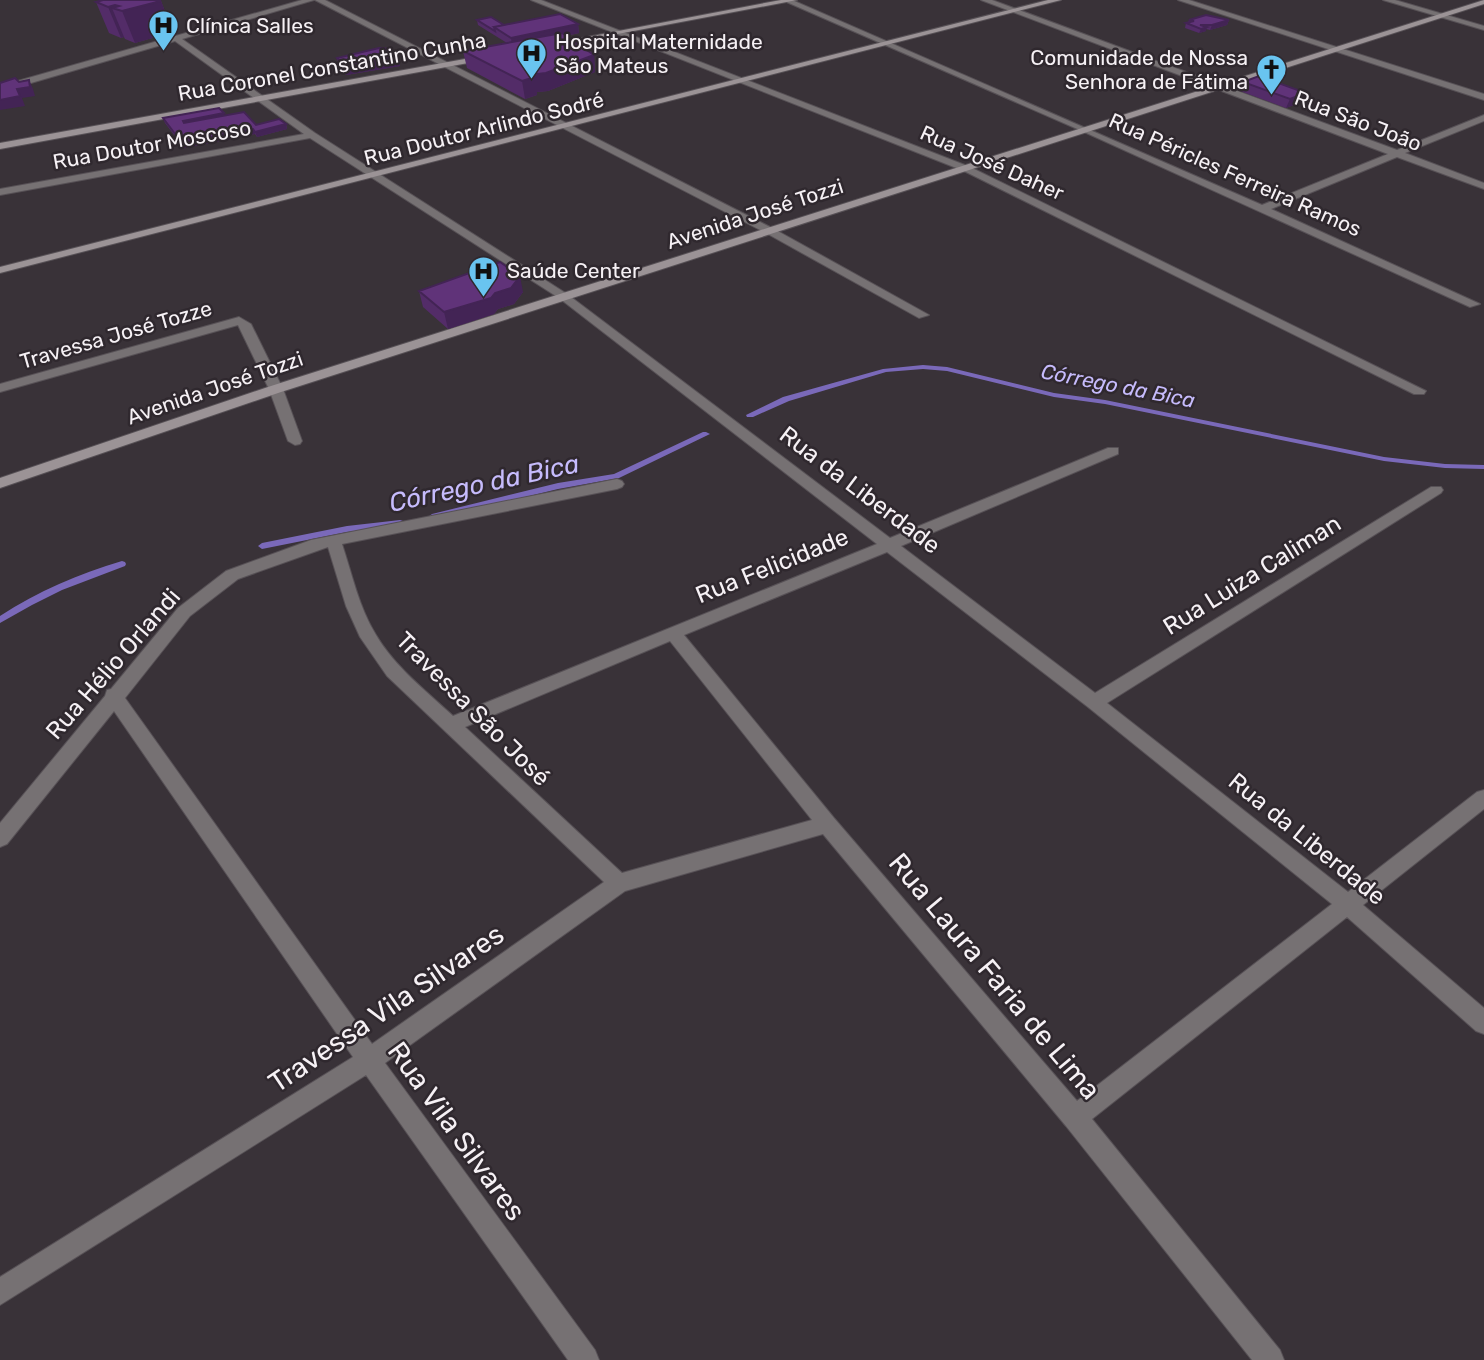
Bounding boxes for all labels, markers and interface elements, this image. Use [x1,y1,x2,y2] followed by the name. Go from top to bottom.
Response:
[146,9,180,53] hospital icon: Clínica Salles
[186,13,314,38] place label: Clínica Salles
[176,27,488,106] street label: Rua Coronel Constantino Cunha
[555,29,763,78] place label: Hospital Maternidade São Mateus
[515,37,549,81] hospital icon: Hospital Maternidade São Mateus
[1030,45,1248,94] place label: Comunidade de Nossa Senhora de Fátima
[1254,53,1288,97] church icon: Comunidade de Nossa Senhora de Fátima
[1291,85,1425,156] street label: Rua São João
[361,87,606,170] street label: Rua Doutor Arlindo Sodré
[1105,108,1365,242] street label: Rua Péricles Ferreira Ramos
[51,115,253,174] street label: Rua Doutor Moscoso
[916,120,1068,205] street label: Rua José Daher
[663,173,846,254] street label: Avenida José Tozzi
[467,254,501,298] hospital icon: Saúde Center
[507,258,640,283] place label: Saúde Center
[17,295,215,374] street label: Travessa José Tozze
[124,346,306,429] street label: Avenida José Tozzi
[1039,358,1197,413] water label: Córrego da Bica
[774,420,946,560] street label: Rua da Liberdade
[386,448,582,519] water label: Córrego da Bica
[1158,509,1346,641] street label: Rua Luiza Caliman
[691,523,853,609] street label: Rua Felicidade
[40,583,186,745] street label: Rua Hélio Orlandi
[390,626,556,792] street label: Travessa São José
[1223,767,1391,911] street label: Rua da Liberdade
[882,847,1107,1106] street label: Rua Laura Faria de Lima
[263,918,510,1099] street label: Travessa Vila Silvares
[381,1036,532,1227] street label: Rua Vila Silvares

